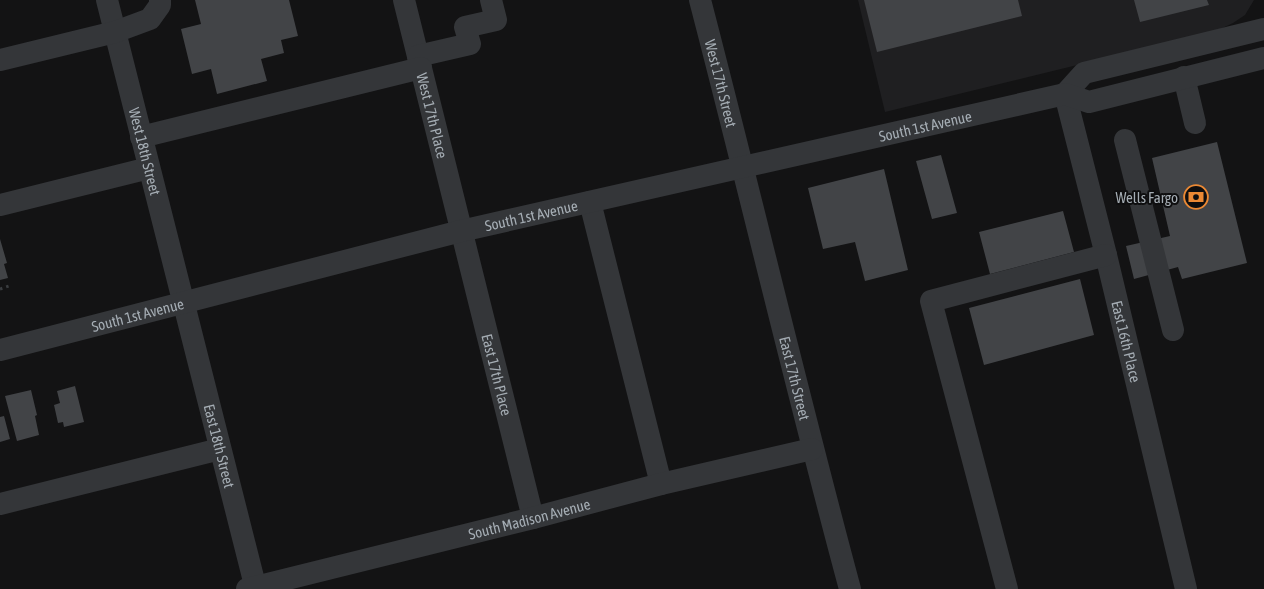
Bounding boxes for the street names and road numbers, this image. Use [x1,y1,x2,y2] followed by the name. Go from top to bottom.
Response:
[702,38,741,129] street label: West 17th Street
[414,71,452,160] street label: West 17th Place
[126,106,164,197] street label: West 18th Street
[877,107,973,144] street label: South 1st Avenue
[483,196,579,234] street label: South 1st Avenue
[90,294,186,335] street label: South 1st Avenue
[1109,299,1145,384] street label: East 16th Place
[479,332,516,417] street label: East 17th Place
[777,334,814,422] street label: East 17th Street
[201,402,239,490] street label: East 18th Street
[467,495,592,542] street label: South Madison Avenue

